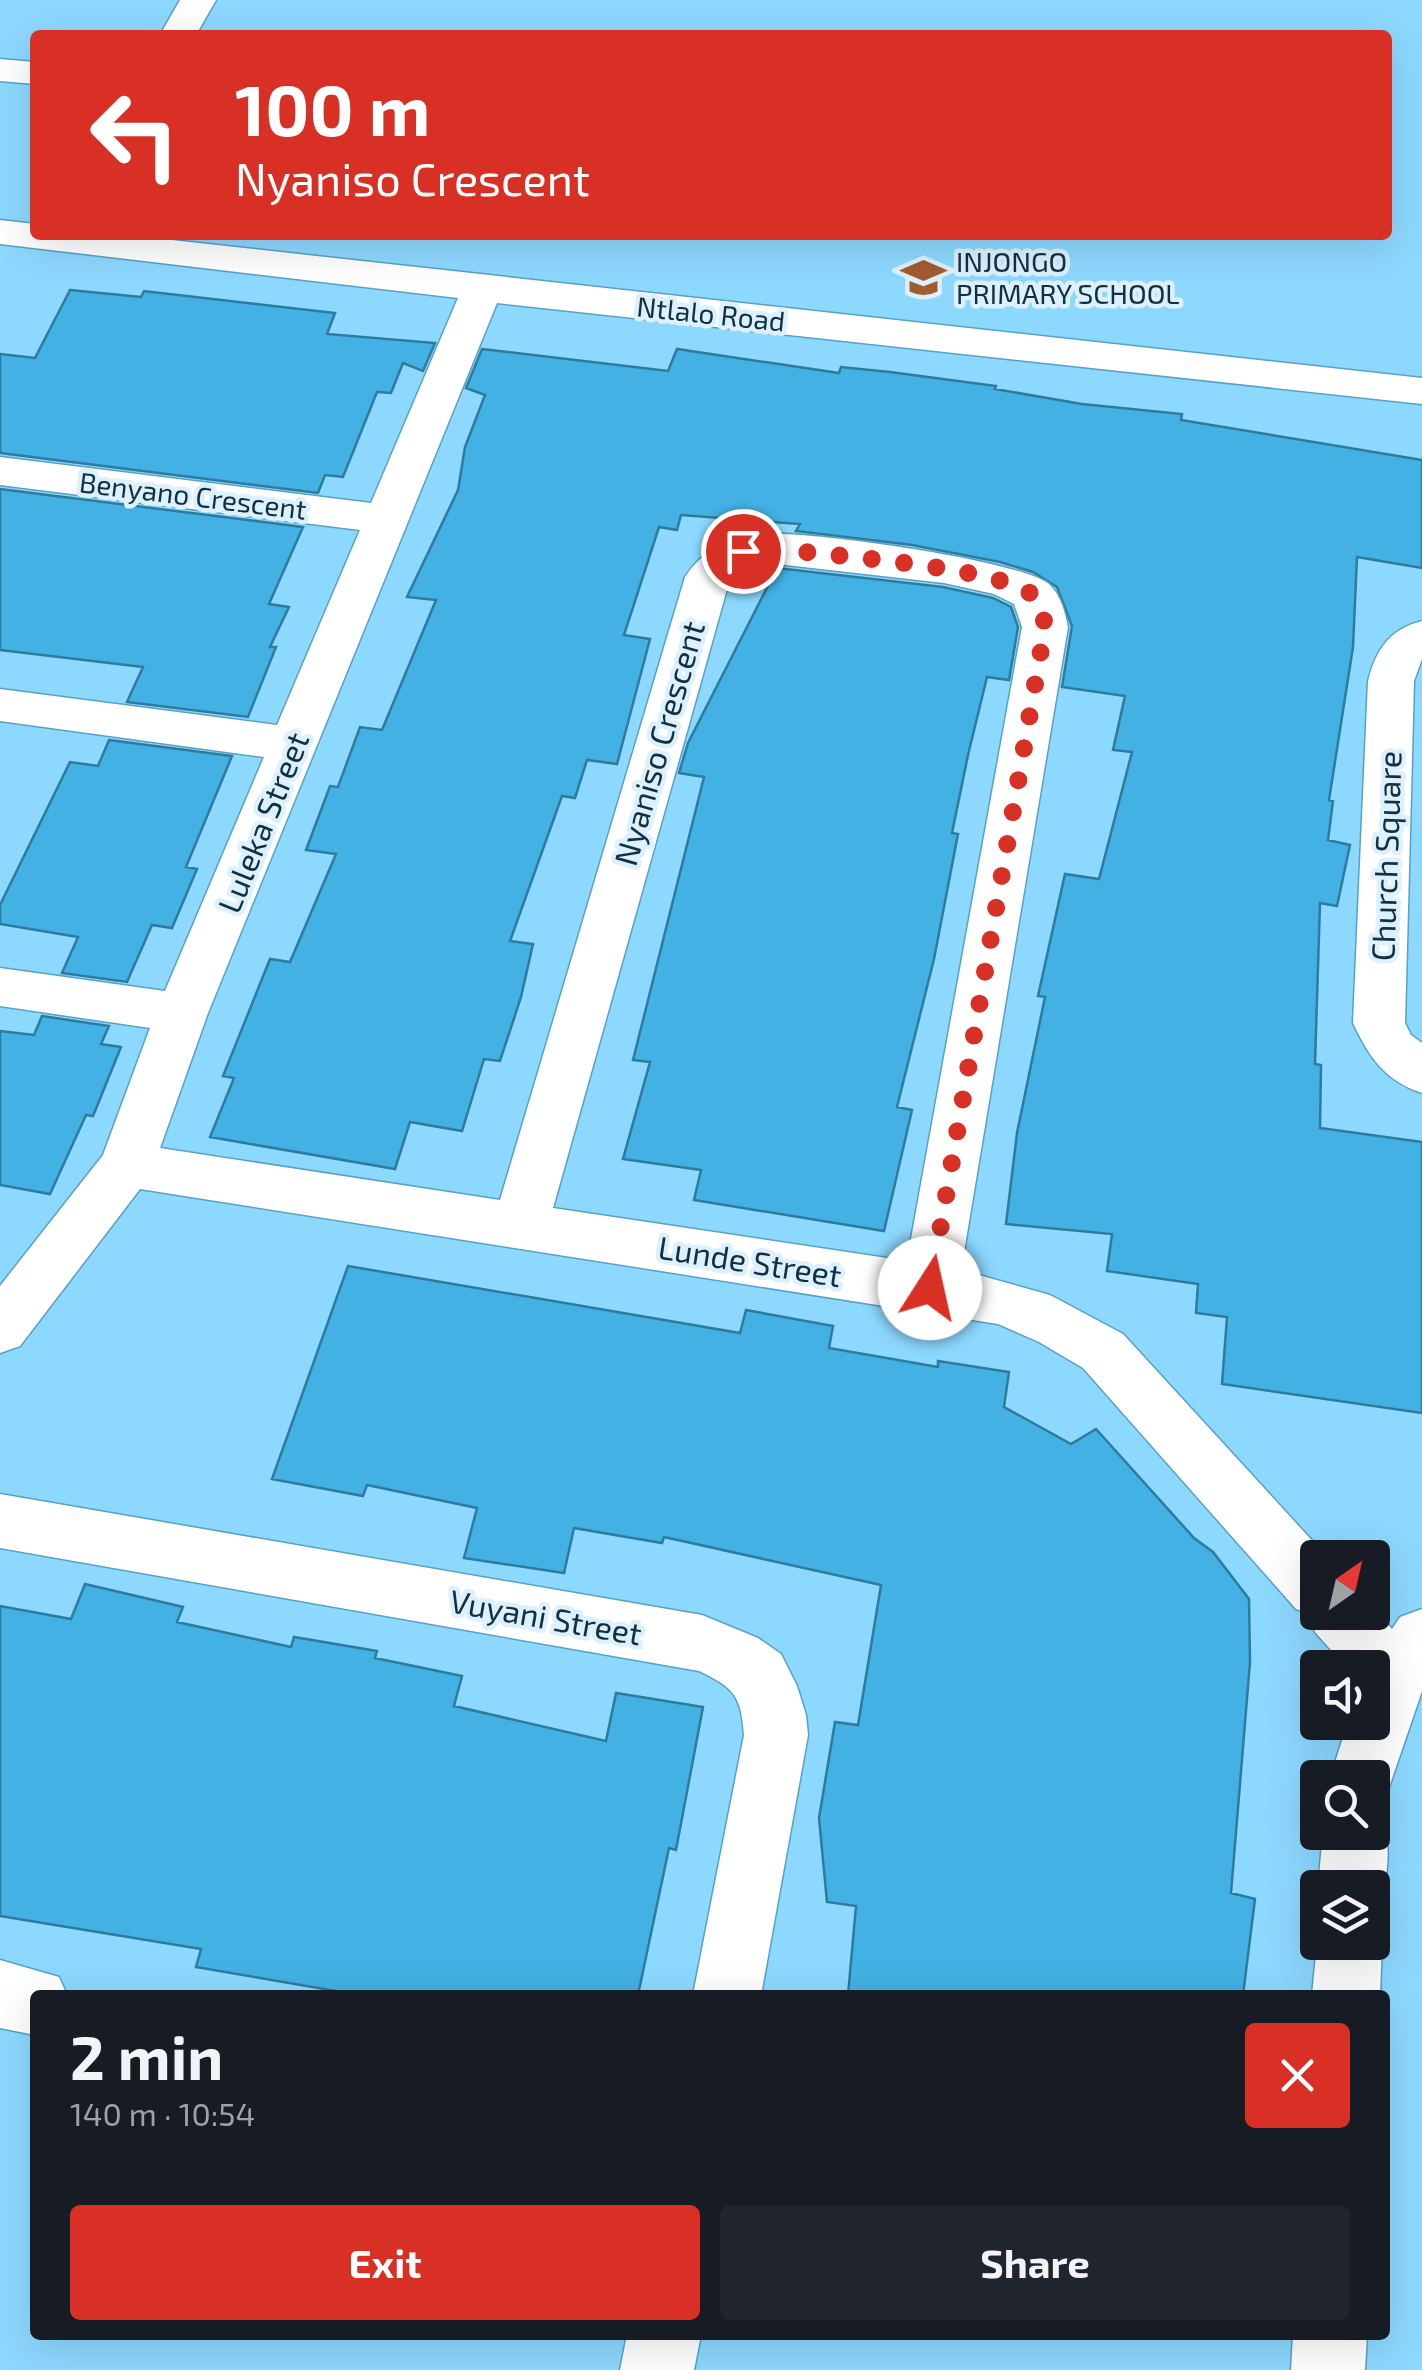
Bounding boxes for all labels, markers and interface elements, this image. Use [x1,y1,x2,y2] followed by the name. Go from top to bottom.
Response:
[235,66,430,150] text: 100 m
[70,70,200,200] icon: left
[235,151,590,205] text: Nyaniso Crescent
[956,244,1180,310] place label: INJONGO PRIMARY SCHOOL
[899,253,947,301] school or university icon: INJONGO PRIMARY SCHOOL
[635,288,787,338] street label: Ntlalo Road
[77,464,309,526] street label: Benyano Crescent
[701,509,786,594] pin
[716,524,771,579] icon: arrive
[605,616,711,870] street label: Nyaniso Crescent
[209,726,315,918] street label: Luleka Street
[1362,750,1408,962] street label: Church Square
[656,1227,844,1293] street label: Lunde Street
[878,1236,982,1340] position arrow
[1300,1540,1390,1630] north arrow
[1300,1540,1390,1960] map controls
[447,1580,645,1652] street label: Vuyani Street
[1300,1650,1390,1740] button: sound
[1300,1760,1390,1850] button: search
[1300,1870,1390,1960] button: layers
[70,2020,223,2092] text: 2 min
[1245,2023,1350,2128] button: close
[70,2094,255,2132] text: 140 m · 10:54
[70,2205,700,2320] button: Exit
[720,2205,1350,2320] button: Share

